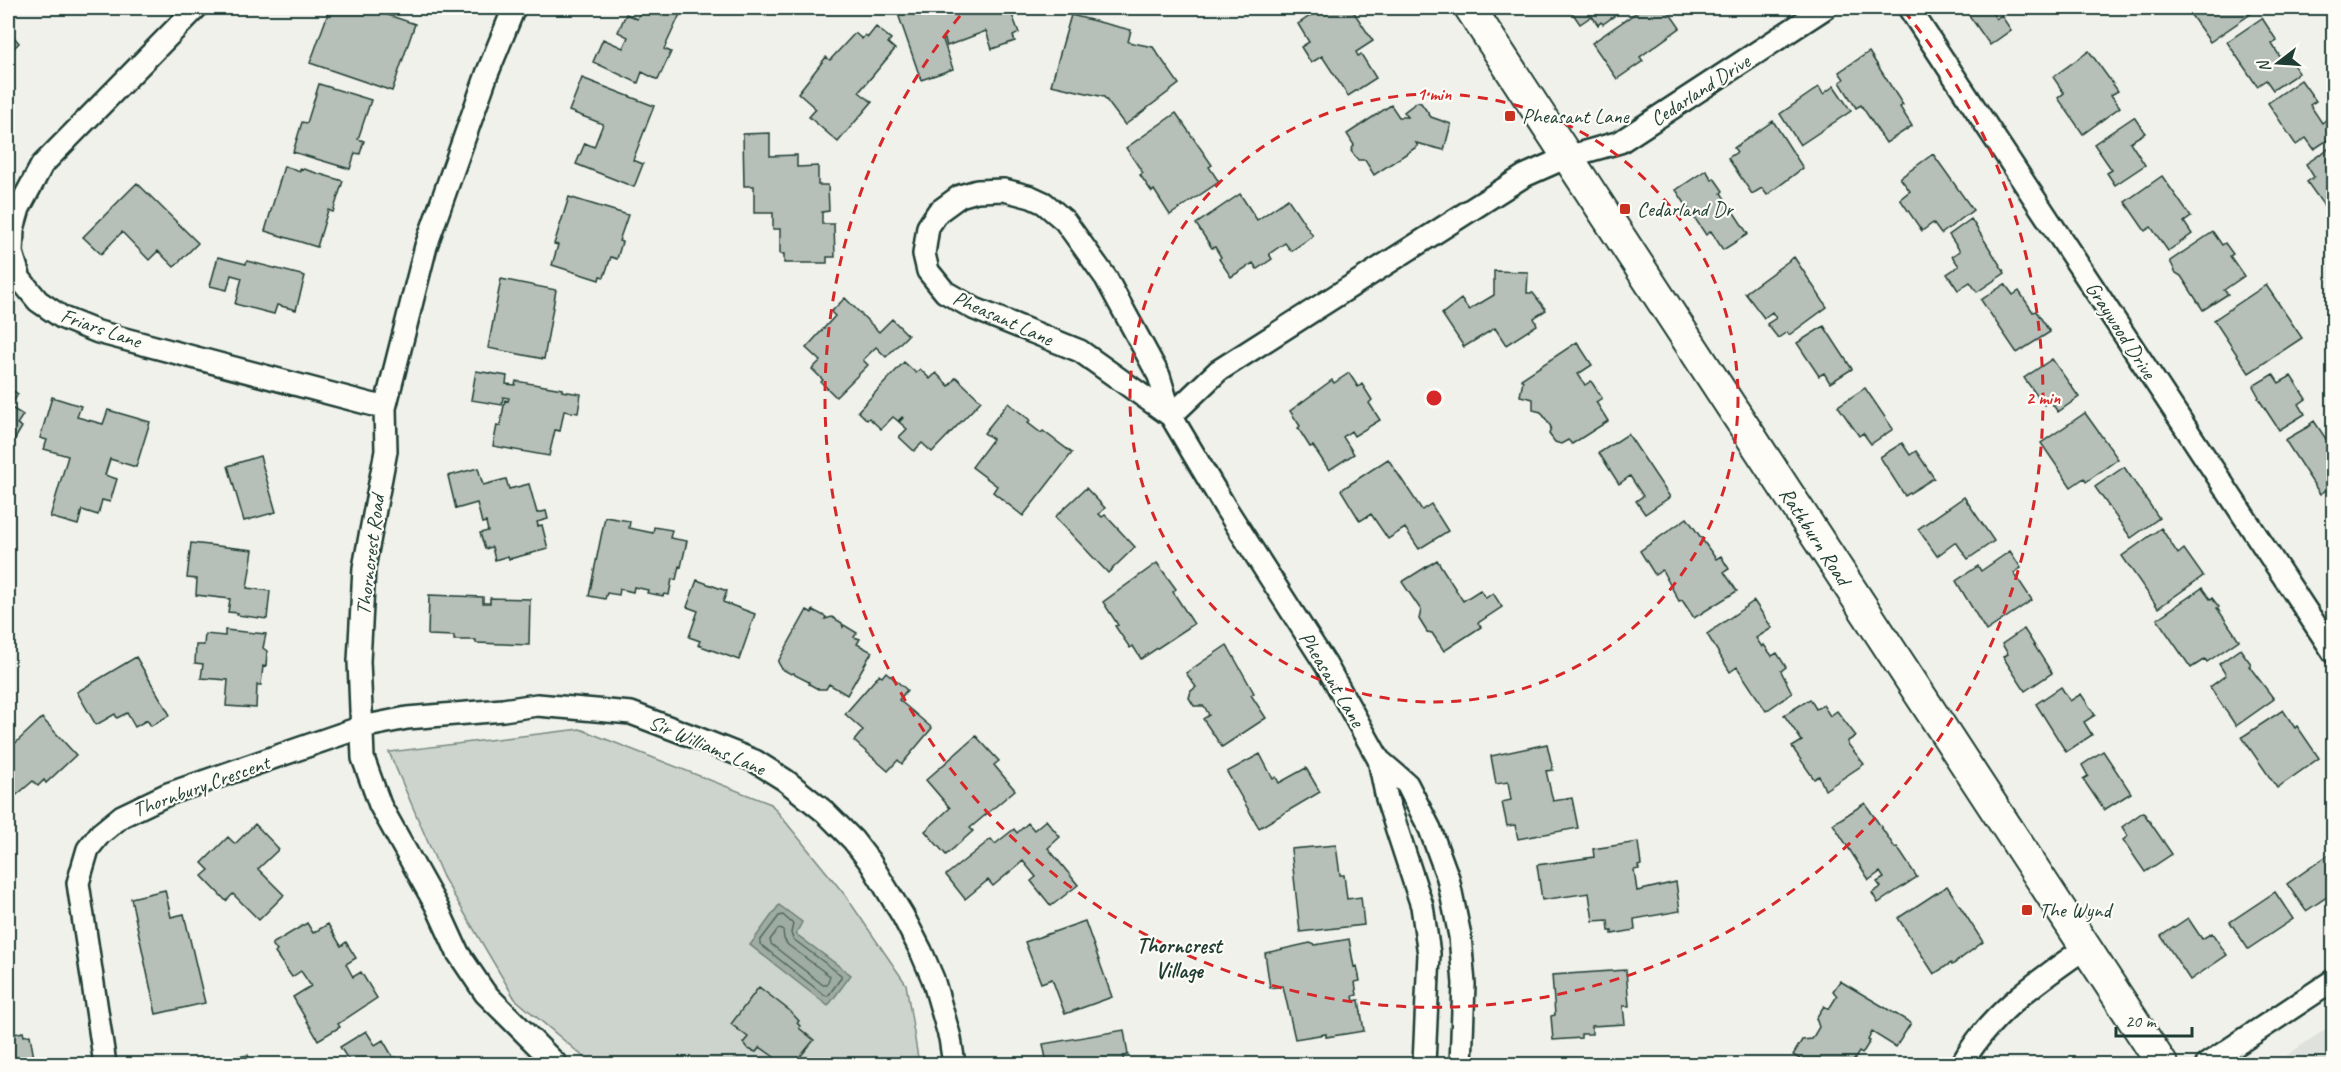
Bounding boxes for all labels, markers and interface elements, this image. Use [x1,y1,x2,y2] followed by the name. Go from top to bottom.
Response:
[2248,33,2308,93] north arrow
[1645,48,1756,132] street label: Cedarland Drive
[2253,56,2276,75] text: N
[1417,83,1452,105] text: 1 min
[1522,103,1630,129] place label: Pheasant Lane
[1503,109,1517,123] marker: Pheasant Lane
[1637,196,1734,222] place label: Cedarland Dr
[1618,202,1632,216] marker: Cedarland Dr
[2080,277,2163,384] street label: Graywood Drive
[949,284,1058,352] street label: Pheasant Lane
[58,302,147,355] street label: Friars Lane
[2026,387,2061,409] text: 2 min
[1424,388,1444,408] centre of rings
[1774,482,1858,592] street label: Rathburn Road
[350,490,391,617] street label: Thorncrest Road
[1293,627,1371,732] street label: Pheasant Lane
[645,709,770,782] street label: Sir Williams Lane
[129,749,275,823] street label: Thornbury Crescent
[2039,897,2114,923] place label: The Wynd
[2020,903,2034,917] marker: The Wynd
[1136,932,1224,985] district label: Thorncrest Village
[2116,1000,2192,1038] scale bar
[2125,1010,2158,1032] text: 20 m

